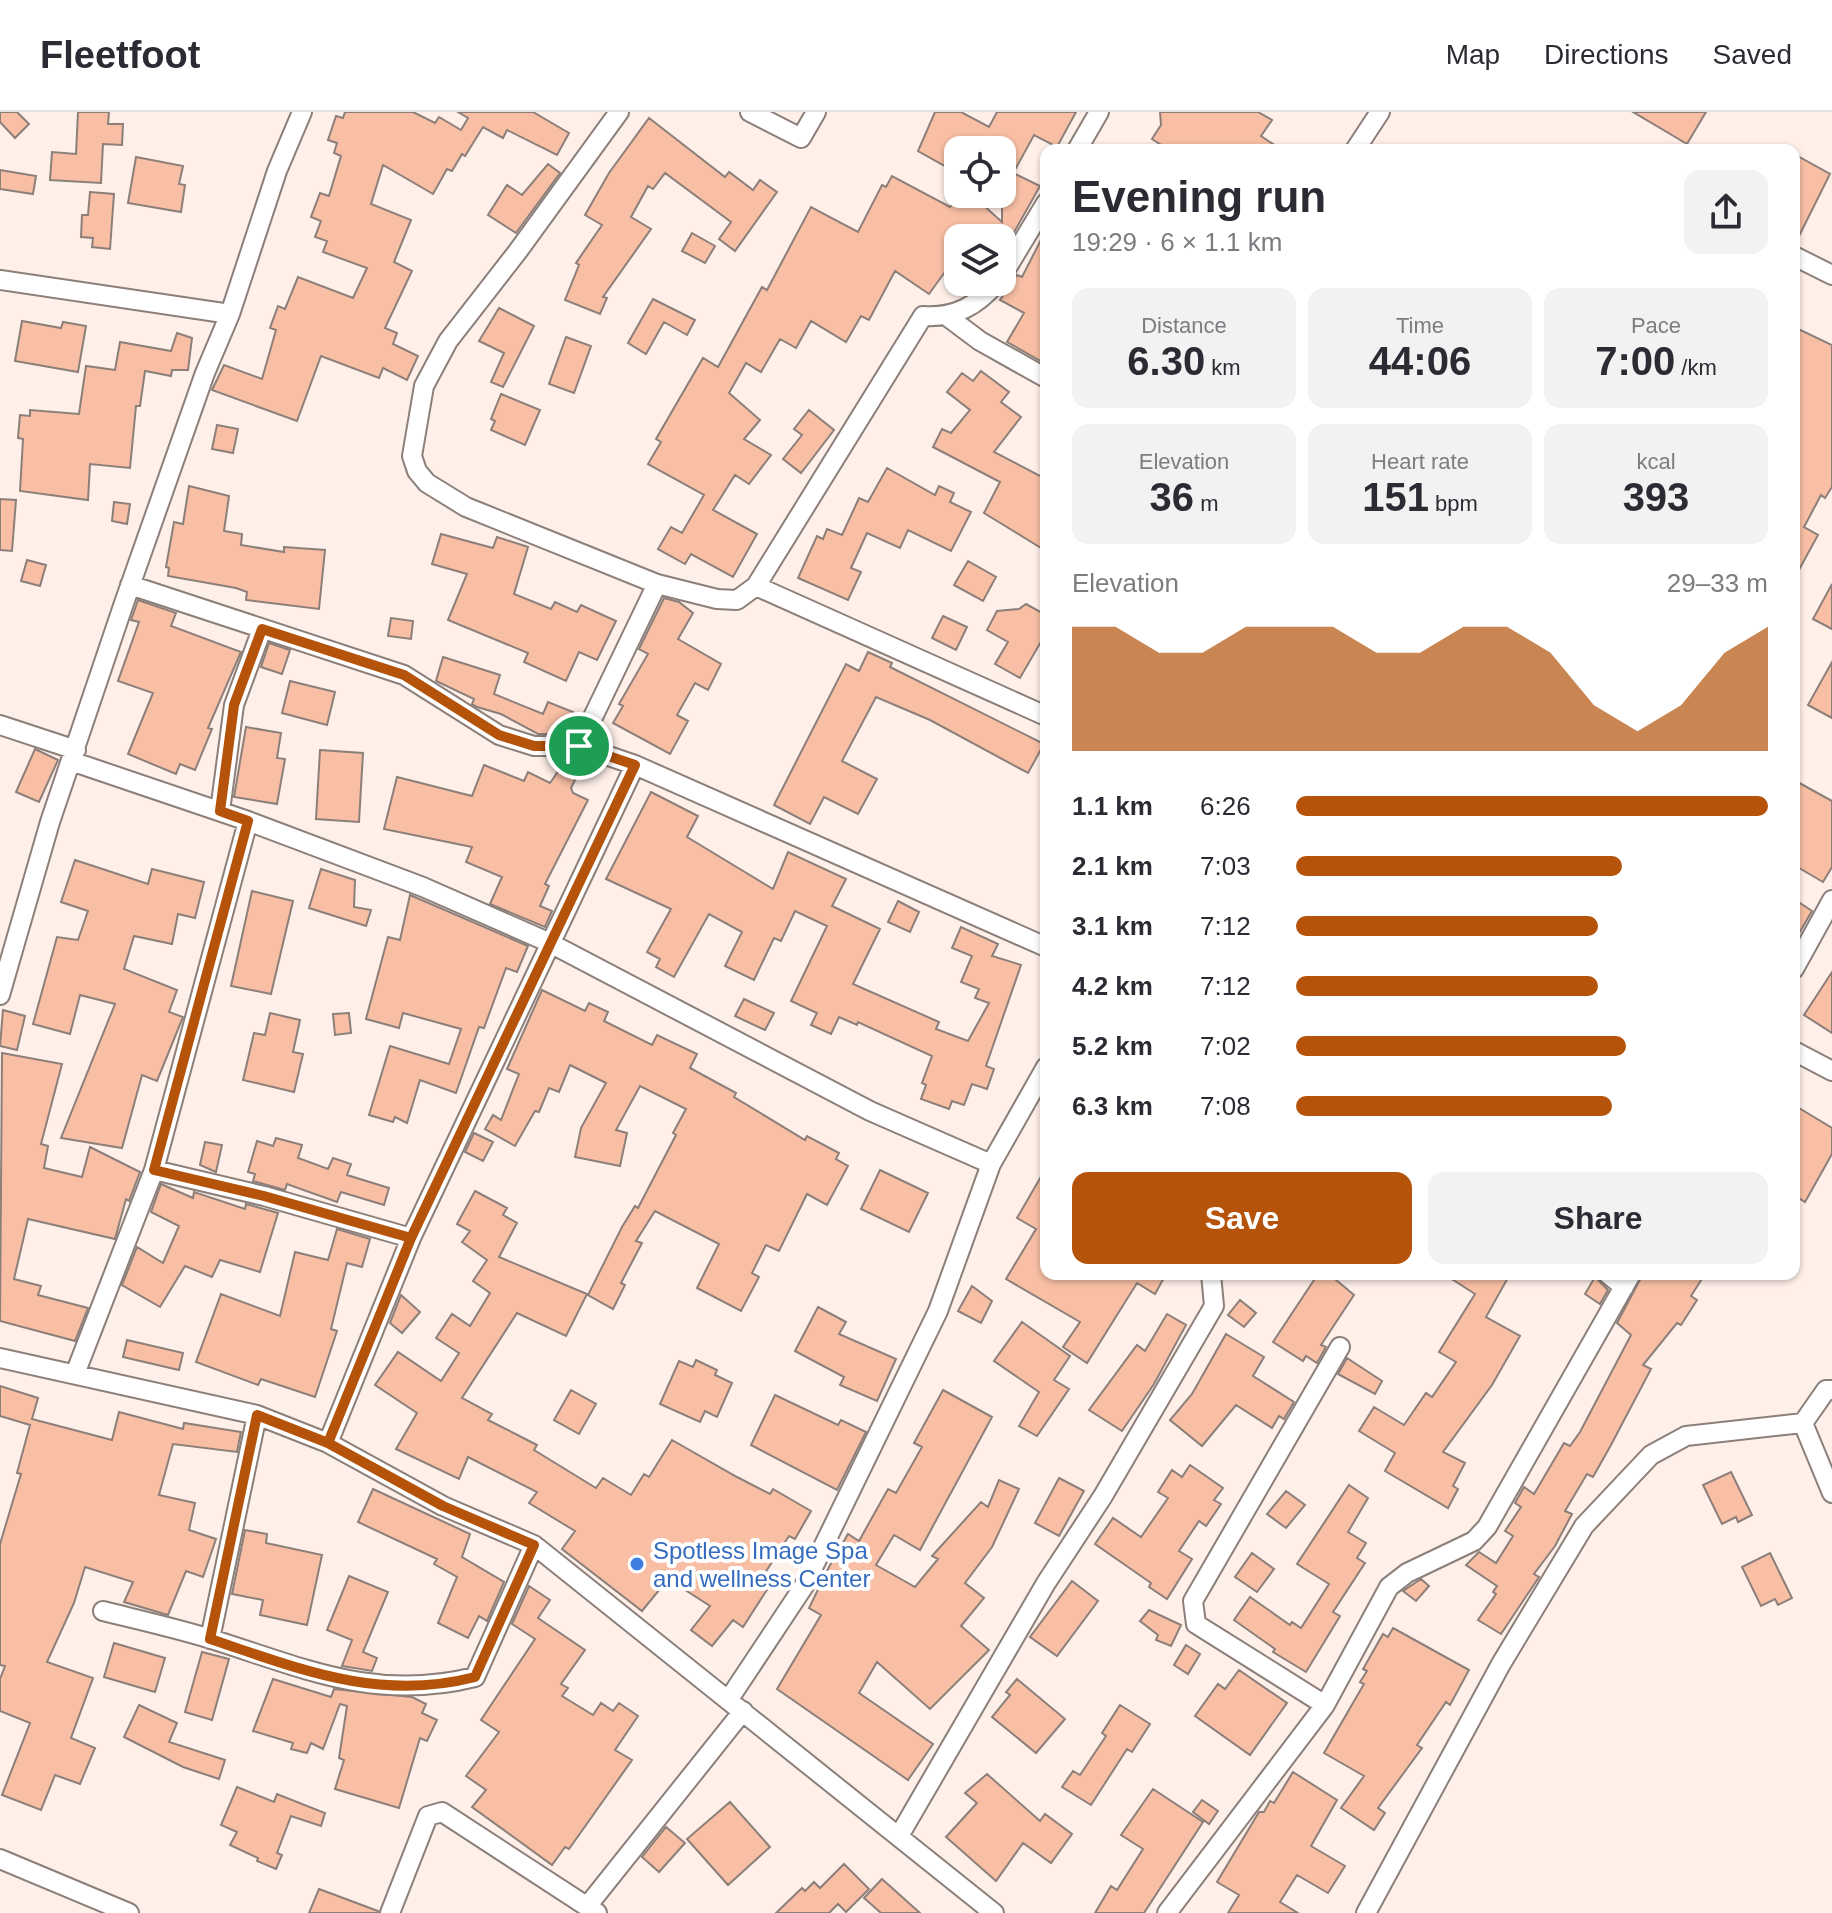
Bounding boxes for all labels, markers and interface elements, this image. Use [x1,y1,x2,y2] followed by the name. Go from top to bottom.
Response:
[40,34,200,76] text: Fleetfoot
[1446,39,1500,70] text: Map
[1544,39,1669,70] text: Directions
[1713,39,1792,70] text: Saved
[944,136,1016,296] map controls
[944,136,1016,208] button: locate
[1684,170,1768,254] button: share
[1072,172,1326,221] text: Evening run
[944,224,1016,296] button: layers
[1072,227,1282,257] text: 19:29 · 6 × 1.1 km
[1141,313,1227,338] text: Distance
[1396,313,1444,338] text: Time
[1631,313,1681,338] text: Pace
[1127,339,1205,383] text: 6.30
[1369,339,1471,383] text: 44:06
[1595,339,1675,383] text: 7:00
[1205,355,1241,380] text: km
[1675,355,1717,380] text: /km
[1139,449,1229,474] text: Elevation
[1371,449,1469,474] text: Heart rate
[1636,449,1676,474] text: kcal
[1150,475,1194,519] text: 36
[1362,475,1429,519] text: 151
[1623,475,1689,519] text: 393
[1194,491,1218,516] text: m
[1429,491,1478,516] text: bpm
[1072,568,1179,598] text: Elevation
[1667,568,1768,598] text: 29–33 m
[545,712,613,780] pin
[557,724,601,768] icon: arrive
[1072,791,1153,821] text: 1.1 km
[1200,791,1251,821] text: 6:26
[1072,851,1153,881] text: 2.1 km
[1200,851,1251,881] text: 7:03
[1072,911,1153,941] text: 3.1 km
[1200,911,1251,941] text: 7:12
[1072,971,1153,1001] text: 4.2 km
[1200,971,1251,1001] text: 7:12
[1072,1031,1153,1061] text: 5.2 km
[1200,1031,1251,1061] text: 7:02
[1072,1091,1153,1121] text: 6.3 km
[1200,1091,1251,1121] text: 7:08
[1072,1172,1412,1264] button: Save
[1428,1172,1768,1264] button: Share
[653,1537,870,1592] place label: Spotless Image Spa and wellness Center
[628,1555,646,1573] marker: Spotless Image Spa and wellness Center

